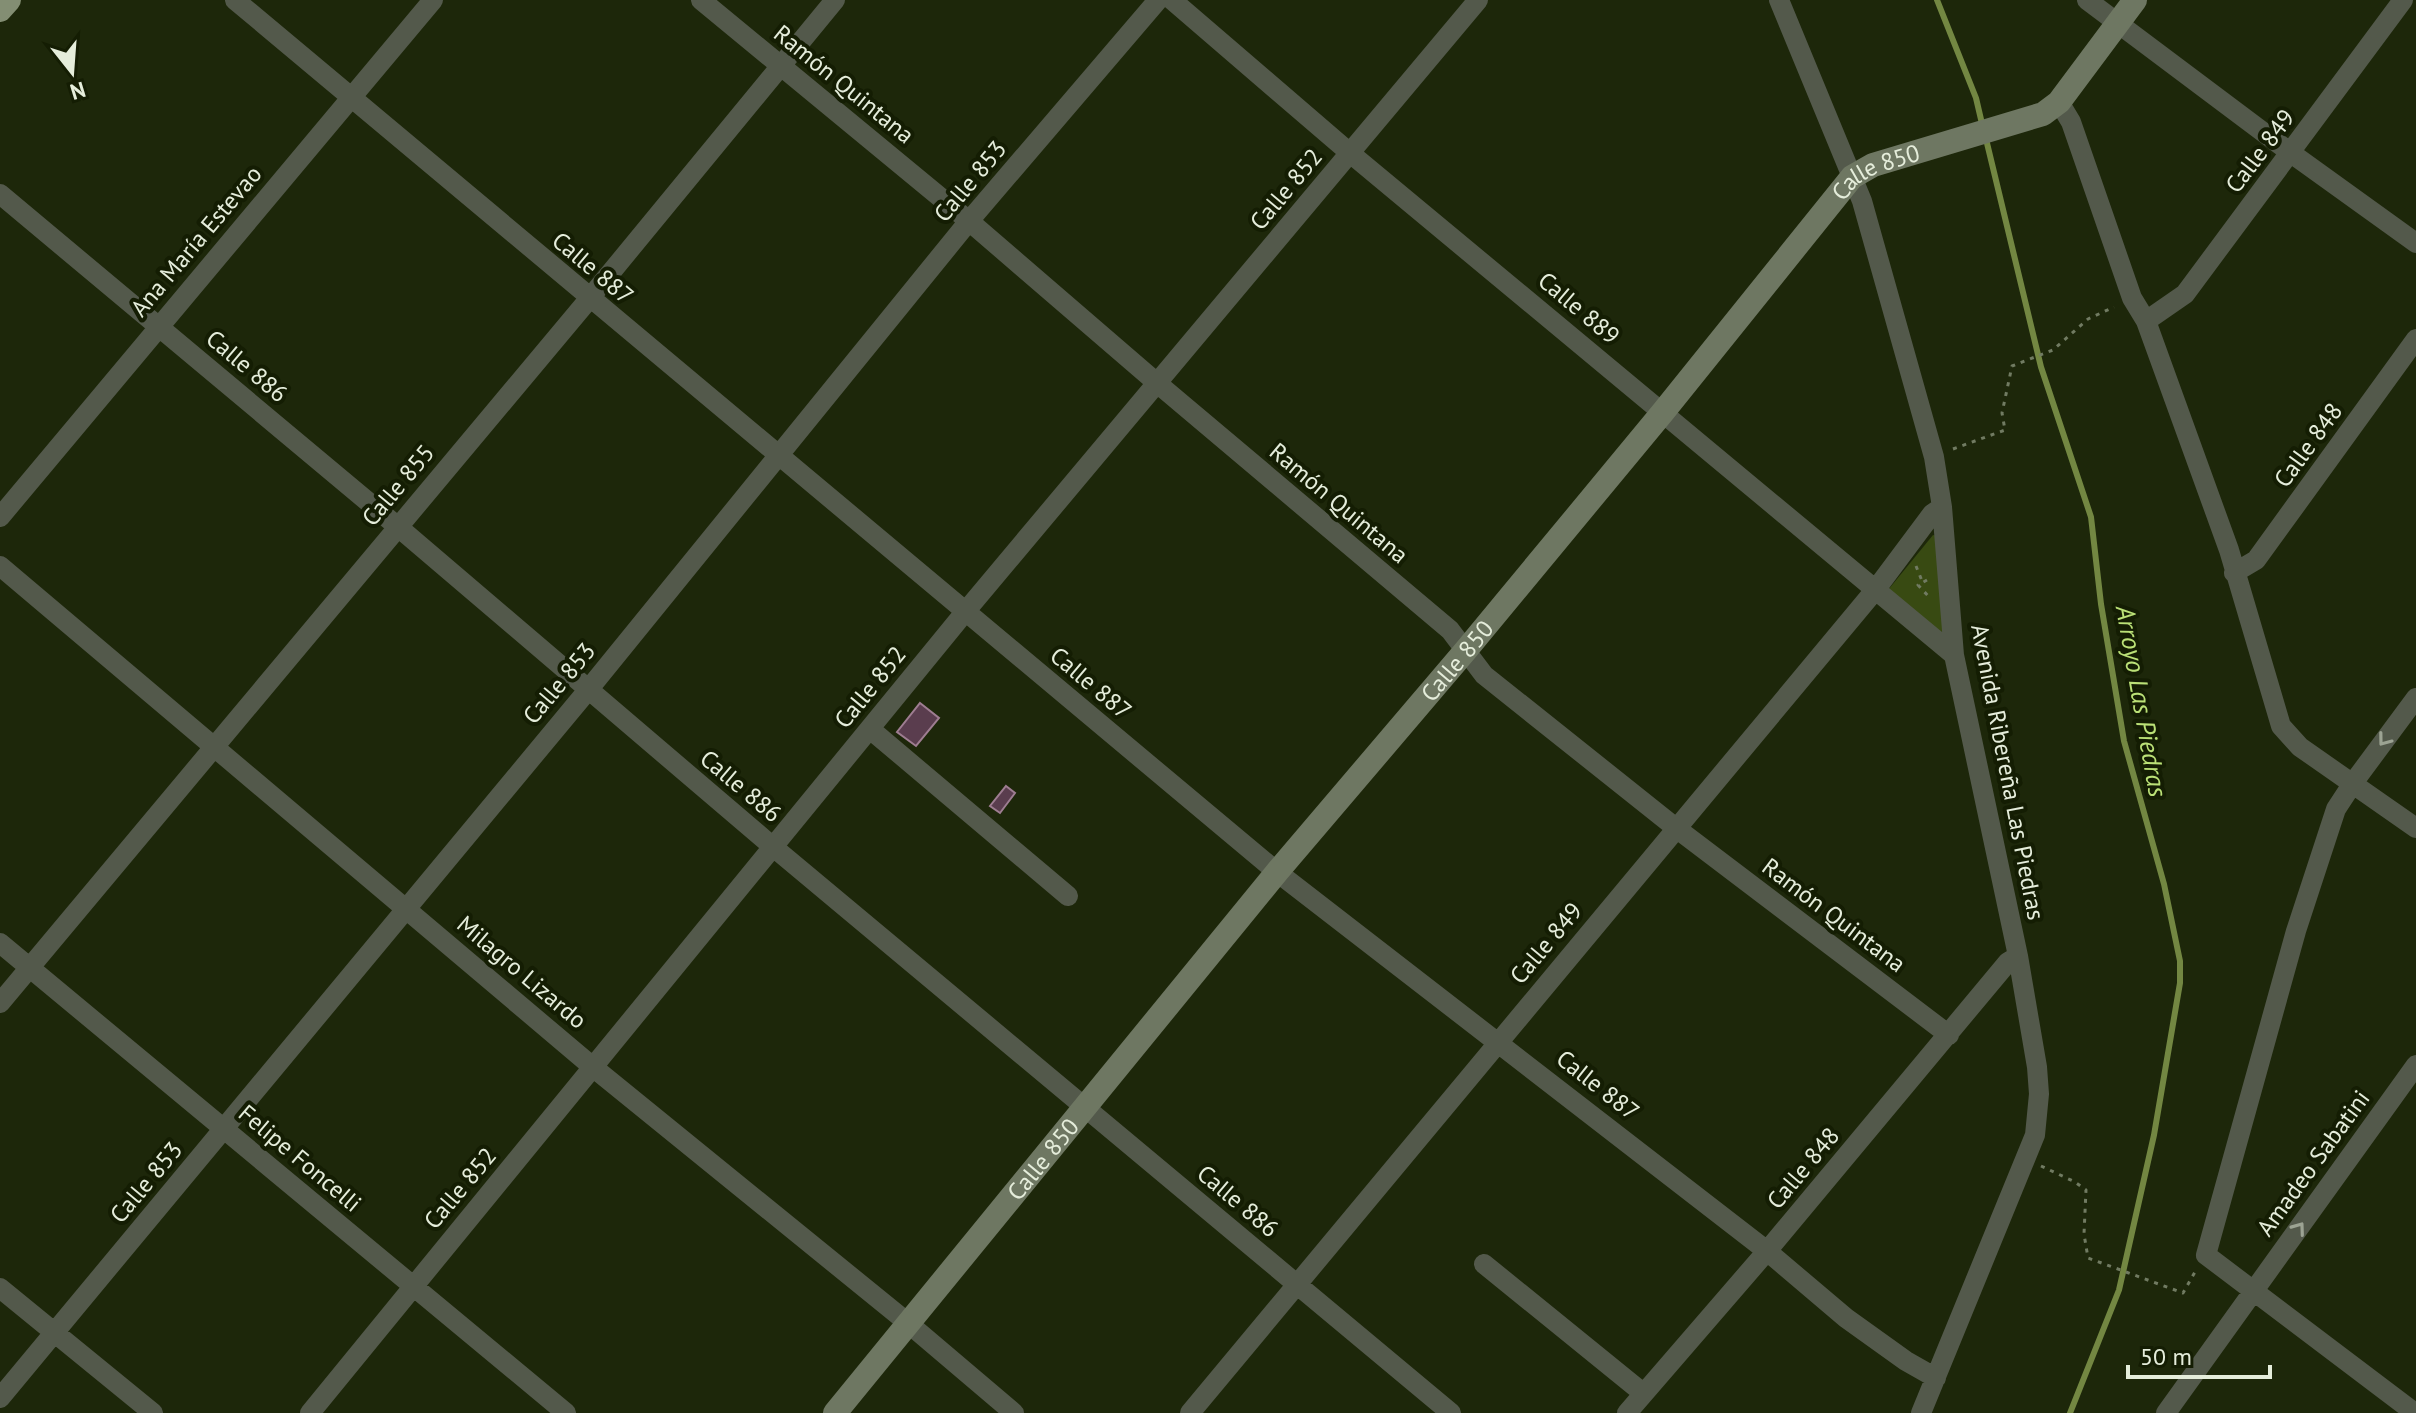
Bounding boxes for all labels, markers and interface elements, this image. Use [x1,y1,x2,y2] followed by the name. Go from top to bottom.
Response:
[767,18,921,150] street label: Ramón Quintana
[32,32,112,112] north arrow
[67,76,89,107] text: N
[2218,103,2302,199] street label: Calle 849
[927,134,1013,228] street label: Calle 853
[1824,136,1923,206] street label: Calle 850
[1243,142,1329,236] street label: Calle 852
[124,159,268,323] street label: Ana María Estevao
[546,225,640,311] street label: Calle 887
[1532,265,1626,351] street label: Calle 889
[200,323,294,409] street label: Calle 886
[2267,397,2349,493] street label: Calle 848
[1263,436,1415,570] street label: Ramón Quintana
[355,438,441,532] street label: Calle 855
[2109,602,2175,800] water label: Arroyo Las Piedras
[1414,614,1500,708] street label: Calle 850
[1964,621,2052,923] street label: Avenida Ribereña Las Piedras
[516,636,602,730] street label: Calle 853
[827,640,913,734] street label: Calle 852
[1044,640,1138,726] street label: Calle 887
[2380,732,2394,746] one-way arrow
[694,743,788,829] street label: Calle 886
[1756,851,1912,979] street label: Ramón Quintana
[1503,896,1589,990] street label: Calle 849
[451,909,593,1035] street label: Milagro Lizardo
[1550,1043,1646,1127] street label: Calle 887
[2250,1084,2376,1242] street label: Amadeo Sabatini
[232,1098,368,1218] street label: Felipe Foncelli
[1000,1112,1085,1206] street label: Calle 850
[1760,1121,1846,1215] street label: Calle 848
[103,1135,189,1229] street label: Calle 853
[417,1141,503,1235] street label: Calle 852
[1191,1158,1285,1244] street label: Calle 886
[2289,1222,2304,1236] one-way arrow
[2128,1329,2270,1379] scale bar
[2140,1341,2192,1372] text: 50 m

